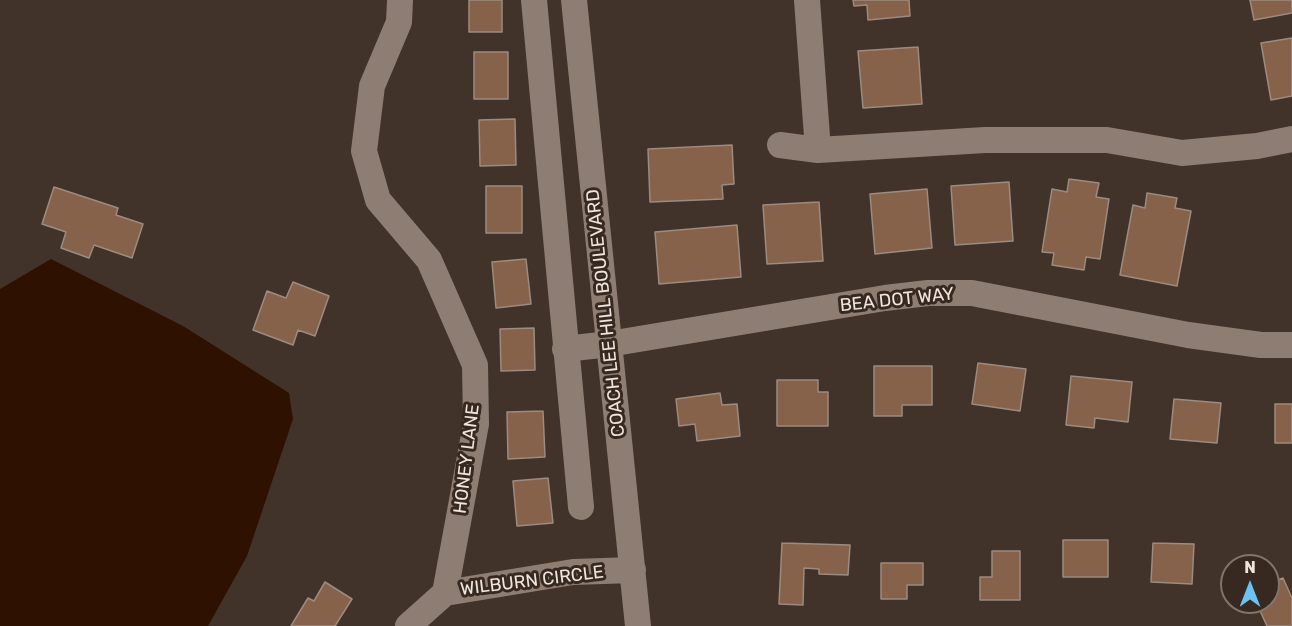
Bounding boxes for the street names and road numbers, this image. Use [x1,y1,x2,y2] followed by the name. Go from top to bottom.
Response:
[582,188,630,438] street label: COACH LEE HILL BOULEVARD
[839,283,955,317] street label: BEA DOT WAY
[450,403,484,515] street label: HONEY LANE
[459,561,605,601] street label: WILBURN CIRCLE

